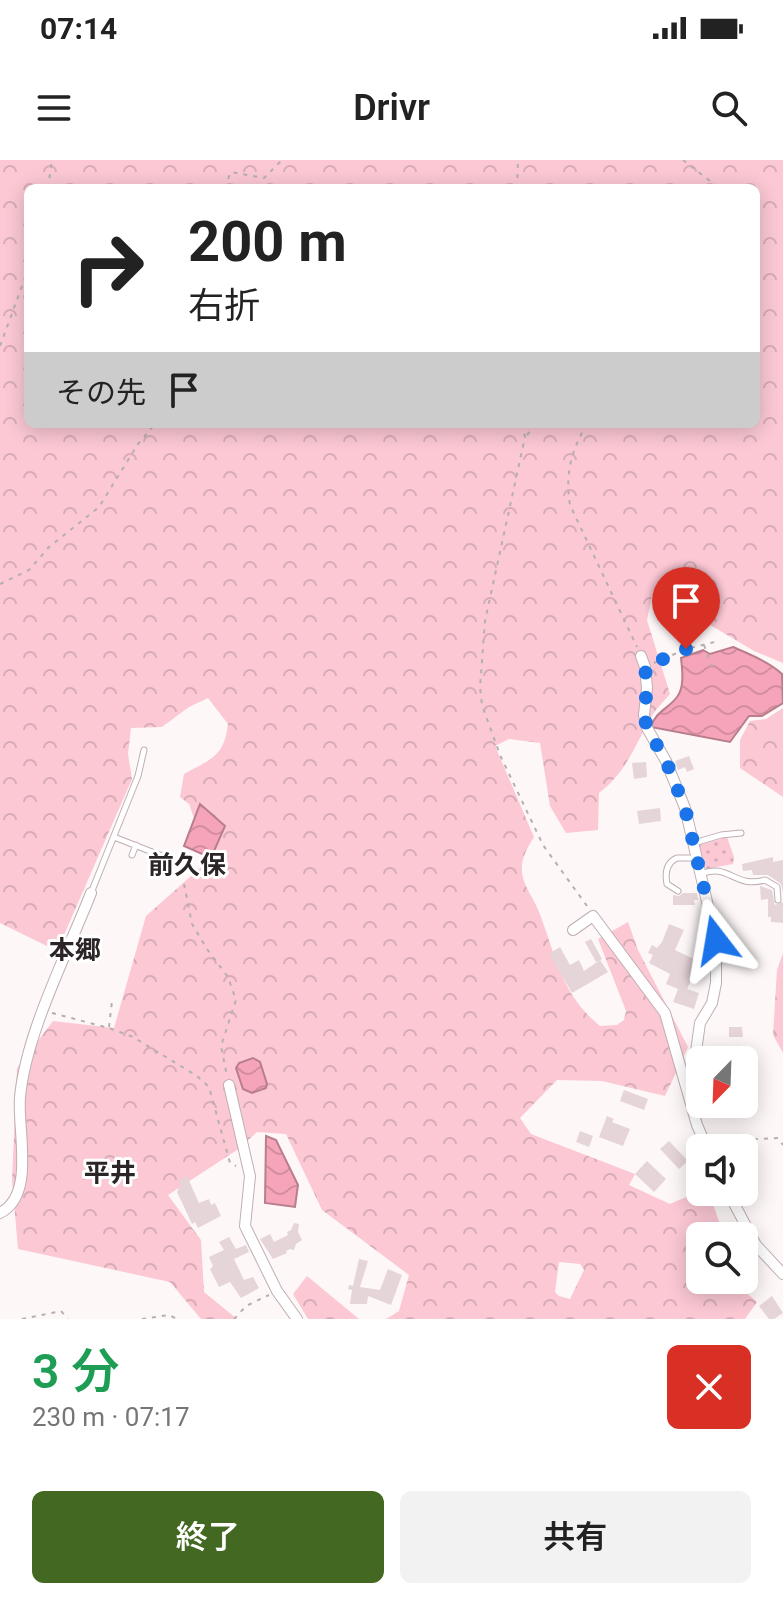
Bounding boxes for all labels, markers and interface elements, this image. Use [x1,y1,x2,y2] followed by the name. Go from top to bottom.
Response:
[40,11,117,46] text: 07:14
[32,86,76,130] icon: menu
[707,86,751,130] icon: search
[353,87,430,129] text: Drivr
[188,209,347,275] text: 200 m
[56,216,160,320] icon: right
[188,285,260,327] text: 右折
[162,368,206,412] icon: arrive
[56,375,146,410] text: その先
[652,567,720,649] pin
[664,579,708,623] icon: arrive
[148,850,226,880] district label: 前久保
[674,898,758,982] position arrow
[49,935,101,965] district label: 本郷
[686,1046,758,1118] north arrow
[686,1046,758,1294] map controls
[686,1134,758,1206] button: sound
[84,1158,136,1188] district label: 平井
[686,1222,758,1294] button: search
[32,1343,119,1400] text: 3 分
[667,1345,751,1429] button: close
[32,1402,190,1432] text: 230 m · 07:17
[32,1491,384,1583] button: 終了
[400,1491,751,1583] button: 共有

